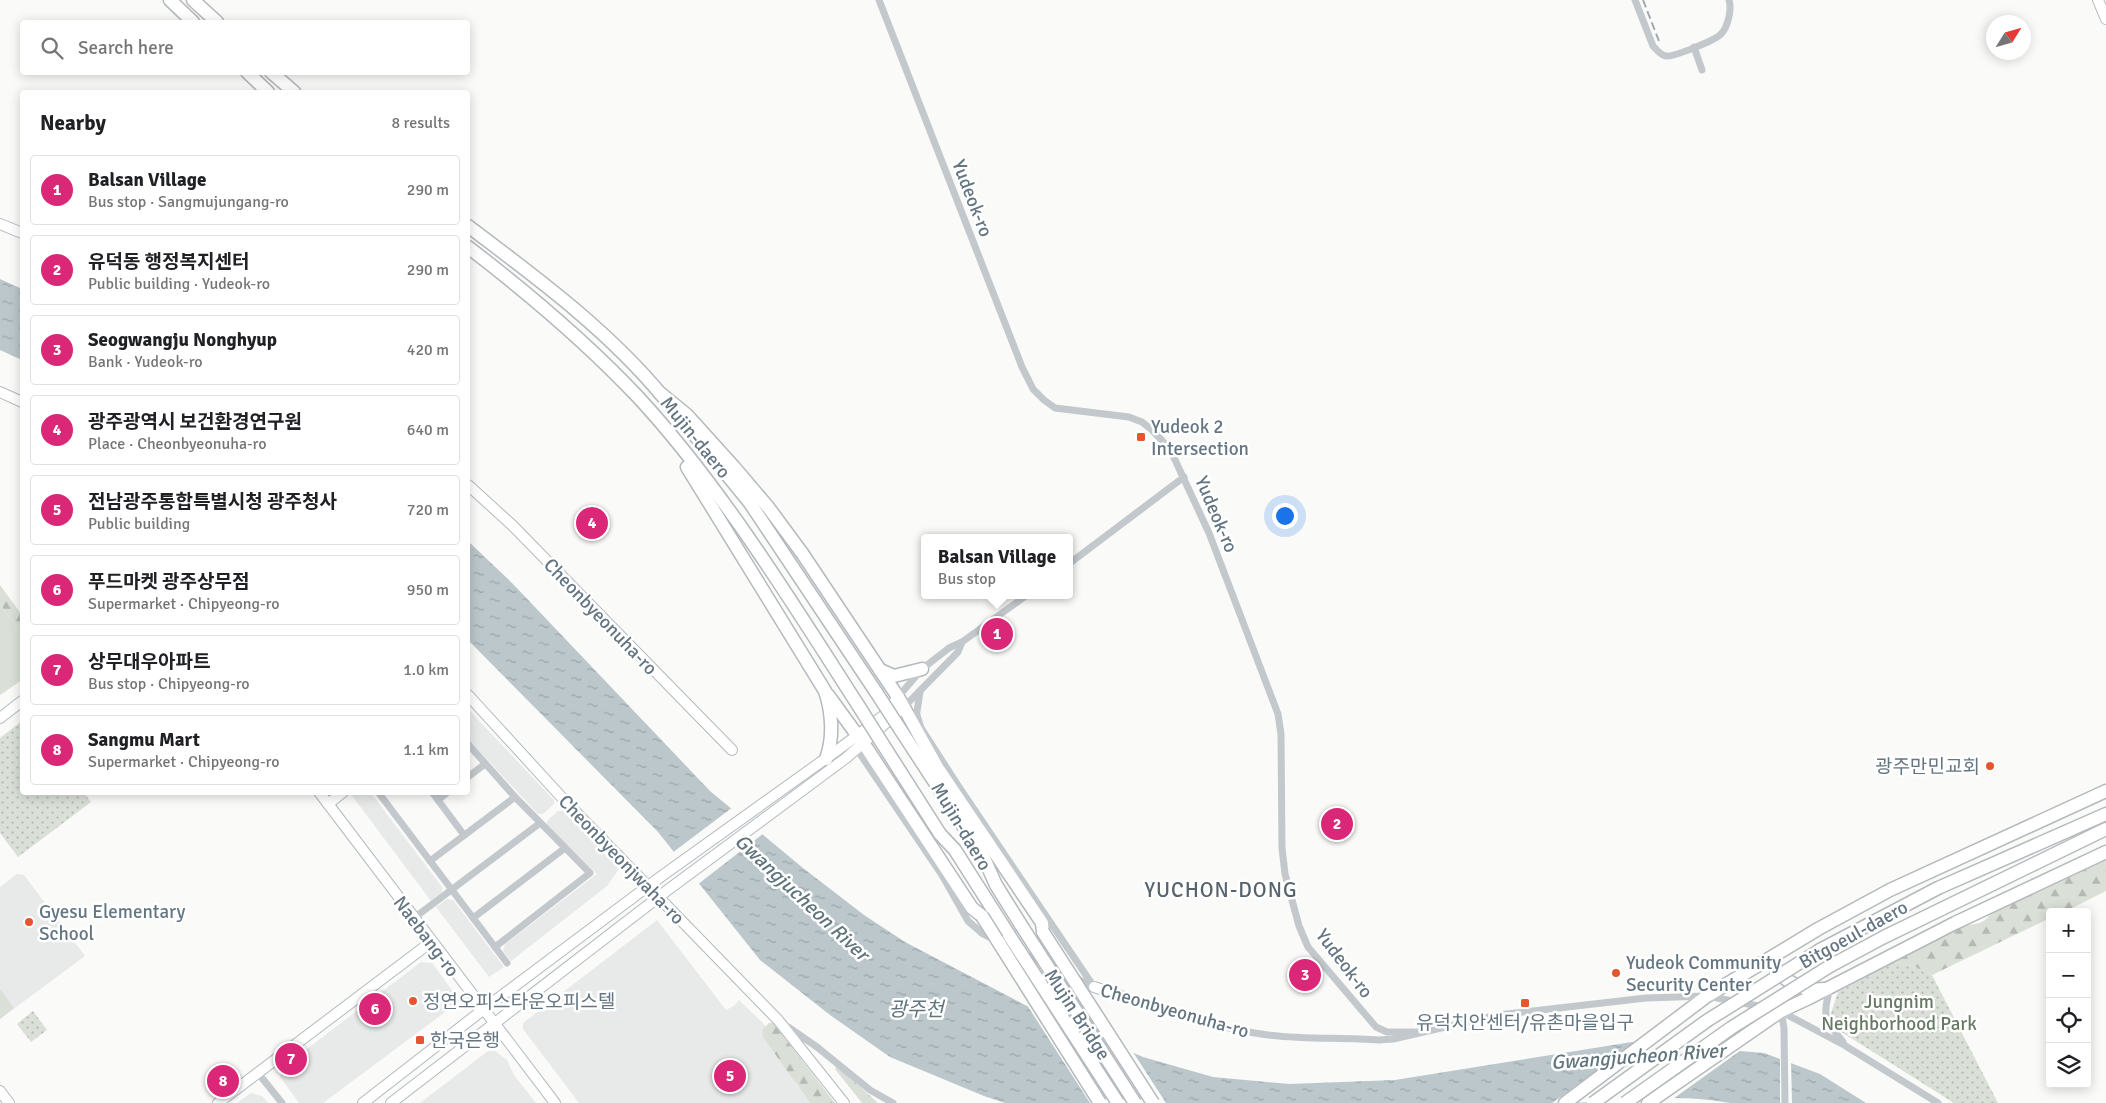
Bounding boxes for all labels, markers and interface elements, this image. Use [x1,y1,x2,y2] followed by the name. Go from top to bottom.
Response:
[1986,15,2031,60] north arrow
[20,20,470,75] search box
[38,34,66,62] icon: search
[78,36,174,60] text: Search here
[40,110,106,136] text: Nearby
[391,113,450,133] text: 8 results
[946,156,998,241] street label: Yudeok-ro
[88,168,206,192] text: Balsan Village
[53,180,61,200] text: 1
[407,180,449,200] text: 290 m
[88,192,289,212] text: Bus stop · Sangmujungang-ro
[88,250,250,274] text: 유덕동 행정복지센터
[53,260,61,280] text: 2
[407,260,449,280] text: 290 m
[88,274,270,294] text: Public building · Yudeok-ro
[88,328,277,352] text: Seogwangju Nonghyup
[53,340,61,360] text: 3
[407,340,449,360] text: 420 m
[88,352,203,372] text: Bank · Yudeok-ro
[655,392,736,484] street label: Mujin-daero
[88,410,302,434] text: 광주광역시 보건환경연구원
[1151,415,1249,461] place label: Yudeok 2 Intersection
[53,420,61,440] text: 4
[407,420,449,440] text: 640 m
[1135,431,1147,443] marker: Yudeok 2 Intersection
[88,434,267,454] text: Place · Cheonbyeonuha-ro
[1189,472,1243,556] street label: Yudeok-ro
[88,490,337,514] text: 전남광주통합특별시청 광주청사
[53,500,61,520] text: 5
[407,500,449,520] text: 720 m
[1272,503,1298,529] your location
[576,504,608,542] pin: 4
[88,514,190,534] text: Public building
[921,534,1073,599] popup
[938,545,1056,569] text: Balsan Village
[538,553,662,680] street label: Cheonbyeonuha-ro
[938,569,996,589] text: Bus stop
[88,570,250,594] text: 푸드마켓 광주상무점
[53,580,61,600] text: 6
[407,580,449,600] text: 950 m
[88,594,279,614] text: Supermarket · Chipyeong-ro
[981,615,1013,653] pin: 1
[88,650,210,674] text: 상무대우아파트
[53,660,61,680] text: 7
[403,660,449,680] text: 1.0 km
[88,674,250,694] text: Bus stop · Chipyeong-ro
[88,728,200,752] text: Sangmu Mart
[53,740,61,760] text: 8
[403,740,449,760] text: 1.1 km
[88,752,279,772] text: Supermarket · Chipyeong-ro
[1875,755,1980,779] place label: 광주만민교회
[1984,760,1996,772] marker: 광주만민교회
[925,778,997,875] street label: Mujin-daero
[553,790,690,930] street label: Cheonbyeonjwaha-ro
[1321,805,1353,843] pin: 2
[729,829,876,968] water label: Gwangjucheon River
[1145,877,1297,903] district label: YUCHON-DONG
[388,891,464,982] street label: Naebang-ro
[1795,895,1912,975] street label: Bitgoeul-daero
[39,900,186,946] place label: Gyesu Elementary School
[2046,908,2091,1088] map controls
[2046,908,2091,953] button: +
[23,916,35,928] marker: Gyesu Elementary School
[1310,924,1378,1003] street label: Yudeok-ro
[1626,951,1781,997] place label: Yudeok Community Security Center
[2046,953,2091,998] button: −
[1289,956,1321,994] pin: 3
[1039,964,1116,1065] street label: Mujin Bridge
[1610,967,1622,979] marker: Yudeok Community Security Center
[1098,978,1252,1044] street label: Cheonbyeonuha-ro
[359,990,391,1028] pin: 6
[423,990,615,1014] place label: 정연오피스타운오피스텔
[1821,990,1977,1036] park label: Jungnim Neighborhood Park
[407,995,419,1007] marker: 정연오피스타운오피스텔
[888,997,946,1022] water label: 광주천
[1519,997,1531,1009] marker: 유덕치안센터/유촌마을입구
[2046,998,2091,1043] button: locate
[1416,1011,1634,1035] place label: 유덕치안센터/유촌마을입구
[430,1029,500,1053] place label: 한국은행
[414,1034,426,1046] marker: 한국은행
[1550,1038,1729,1075] water label: Gwangjucheon River
[275,1040,307,1078] pin: 7
[2046,1043,2091,1088] button: layers
[714,1057,746,1095] pin: 5
[207,1062,239,1100] pin: 8

